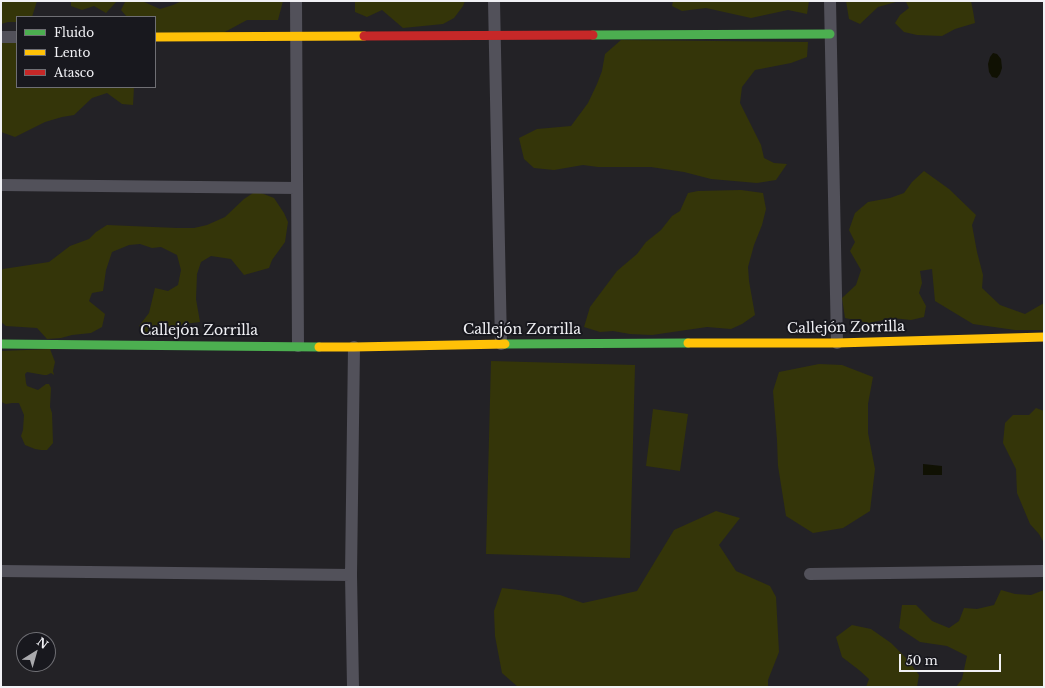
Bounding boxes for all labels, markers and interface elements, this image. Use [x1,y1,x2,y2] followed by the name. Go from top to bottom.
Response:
[16,16,156,88] legend
[54,25,94,40] text: Fluido
[54,45,90,60] text: Lento
[54,65,94,80] text: Atasco
[787,319,905,337] street label: Callejón Zorrilla
[463,322,581,338] street label: Callejón Zorrilla
[140,323,258,339] street label: Callejón Zorrilla
[16,632,56,672] north arrow
[34,635,51,652] text: N
[901,646,1003,672] scale bar
[906,653,938,668] text: 50 m

